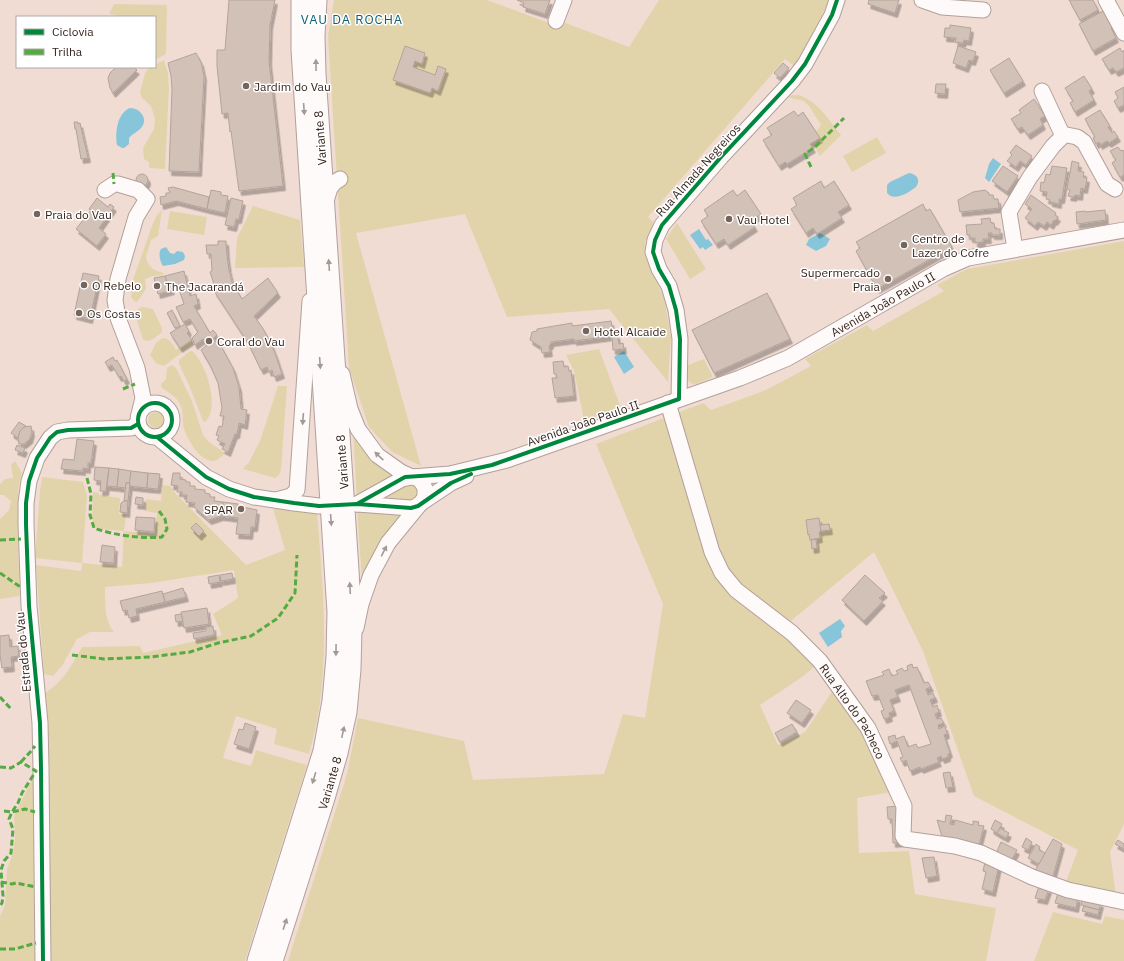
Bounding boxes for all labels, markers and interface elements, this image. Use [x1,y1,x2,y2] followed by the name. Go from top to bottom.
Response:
[301,11,403,28] district label: VAU DA ROCHA
[16,16,156,68] legend
[52,24,94,39] text: Ciclovia
[52,44,83,59] text: Trilha
[313,58,319,71] one-way arrow
[254,79,331,94] place label: Jardim do Vau
[241,81,251,91] marker: Jardim do Vau
[301,103,308,115] one-way arrow
[311,110,329,166] street label: Variante 8
[652,120,744,220] street label: Rua Almada Negreiros
[45,207,112,222] place label: Praia do Vau
[32,209,42,219] marker: Praia do Vau
[737,212,789,227] place label: Vau Hotel
[724,214,734,224] marker: Vau Hotel
[912,231,990,260] place label: Centro de Lazer do Cofre
[899,240,909,250] marker: Centro de Lazer do Cofre
[325,259,332,271] one-way arrow
[801,265,881,294] place label: Supermercado Praia
[828,268,937,340] street label: Avenida João Paulo II
[883,274,893,284] marker: Supermercado Praia
[92,278,141,293] place label: O Rebelo
[165,279,245,294] place label: The Jacarandá
[79,280,89,290] marker: O Rebelo
[152,281,162,291] marker: The Jacarandá
[87,306,141,321] place label: Os Costas
[74,308,84,318] marker: Os Costas
[594,324,666,339] place label: Hotel Alcaide
[581,326,591,336] marker: Hotel Alcaide
[217,334,285,349] place label: Coral do Vau
[204,336,214,346] marker: Coral do Vau
[317,357,324,369] one-way arrow
[525,397,641,449] street label: Avenida João Paulo II
[299,413,306,425] one-way arrow
[333,434,351,490] street label: Variante 8
[374,452,384,461] one-way arrow
[204,502,233,517] place label: SPAR
[236,504,246,514] marker: SPAR
[327,514,334,526] one-way arrow
[380,545,387,557] one-way arrow
[347,582,354,594] one-way arrow
[12,611,34,693] street label: Estrada do Vau
[333,644,339,657] one-way arrow
[817,661,889,761] street label: Rua Alto do Pacheco
[340,726,346,739] one-way arrow
[314,754,344,811] street label: Variante 8
[311,772,317,784] one-way arrow
[282,917,288,929] one-way arrow

